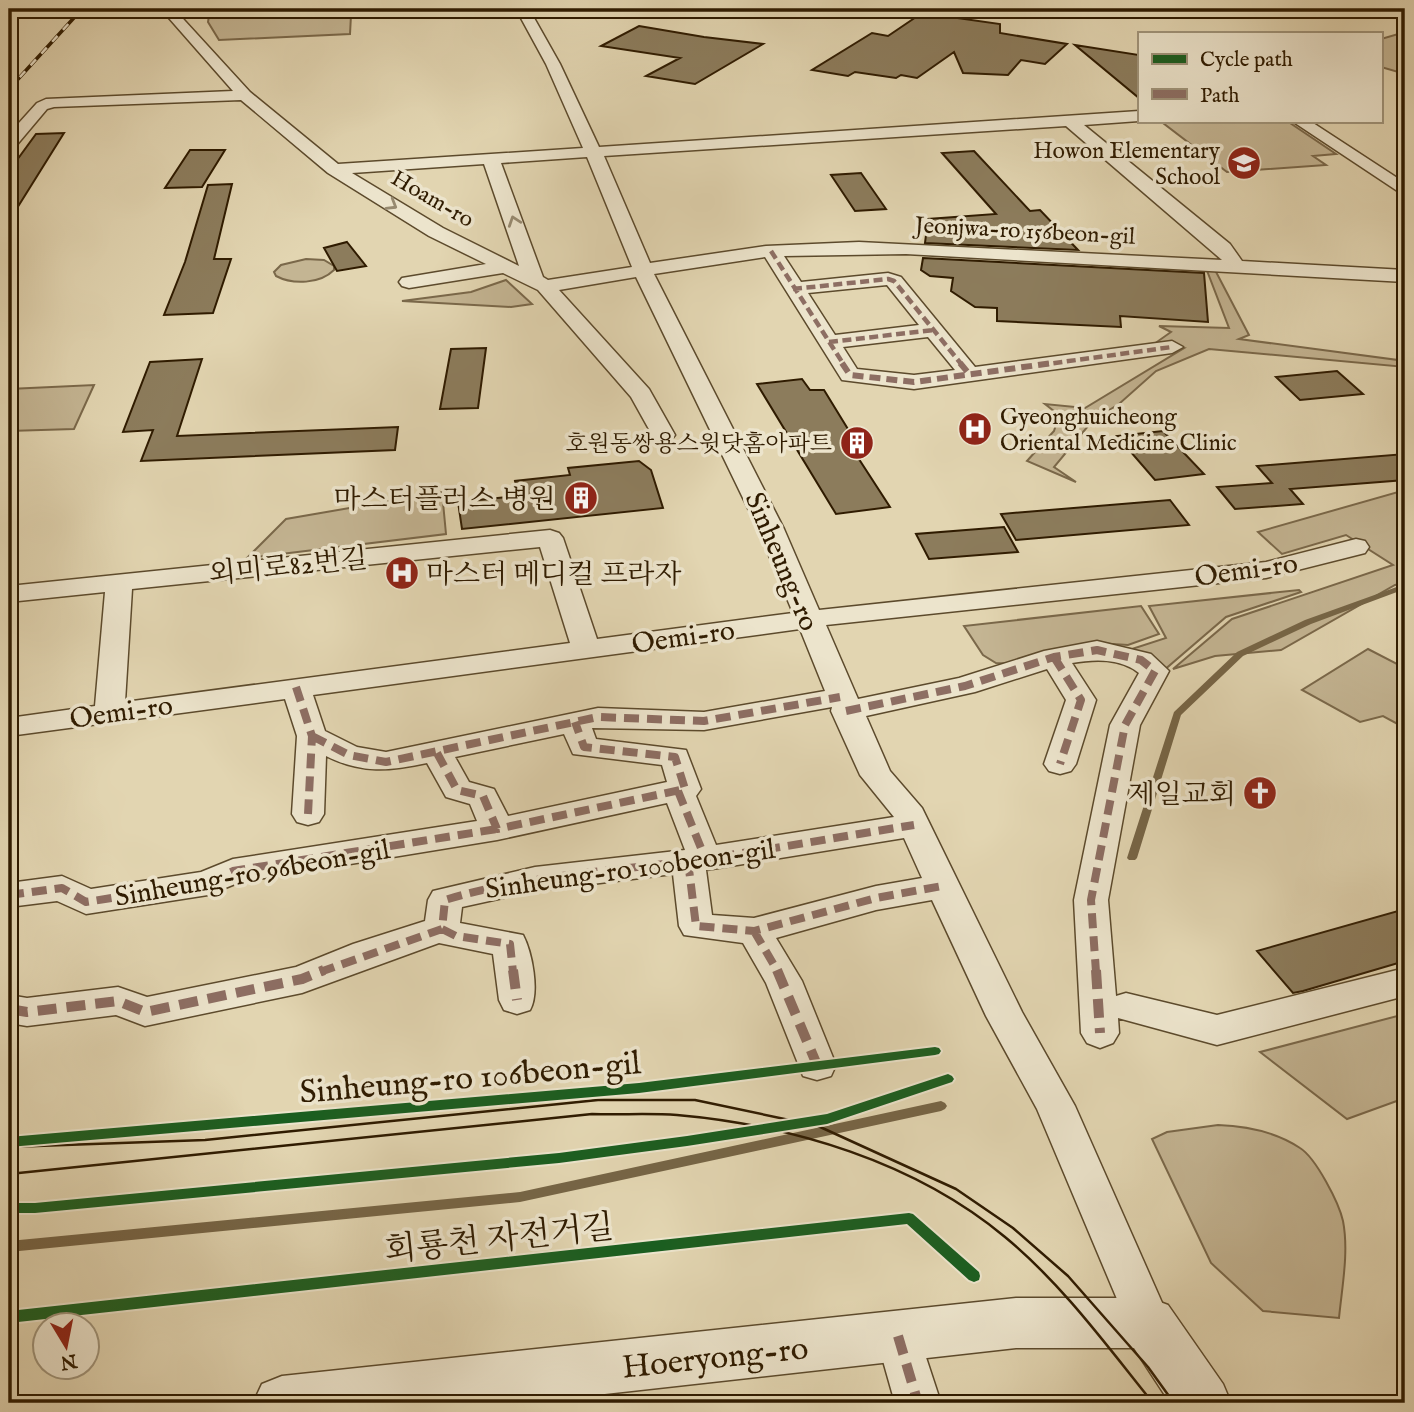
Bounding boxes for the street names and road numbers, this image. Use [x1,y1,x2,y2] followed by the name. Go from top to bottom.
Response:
[386,164,479,235] street label: Hoam-ro
[911,211,1136,252] street label: Jeonjwa-ro 156beon-gil
[736,487,826,637] street label: Sinheung-ro
[207,542,369,593] street label: 외미로82번길
[1193,547,1300,596] street label: Oemi-ro
[630,614,737,663] street label: Oemi-ro
[68,689,175,738] street label: Oemi-ro
[112,833,393,916] street label: Sinheung-ro 96beon-gil
[483,833,778,908] street label: Sinheung-ro 100beon-gil
[298,1043,643,1115] street label: Sinheung-ro 106beon-gil
[383,1207,616,1273] street label: 회룡천 자전거길
[620,1328,810,1390] street label: Hoeryong-ro

